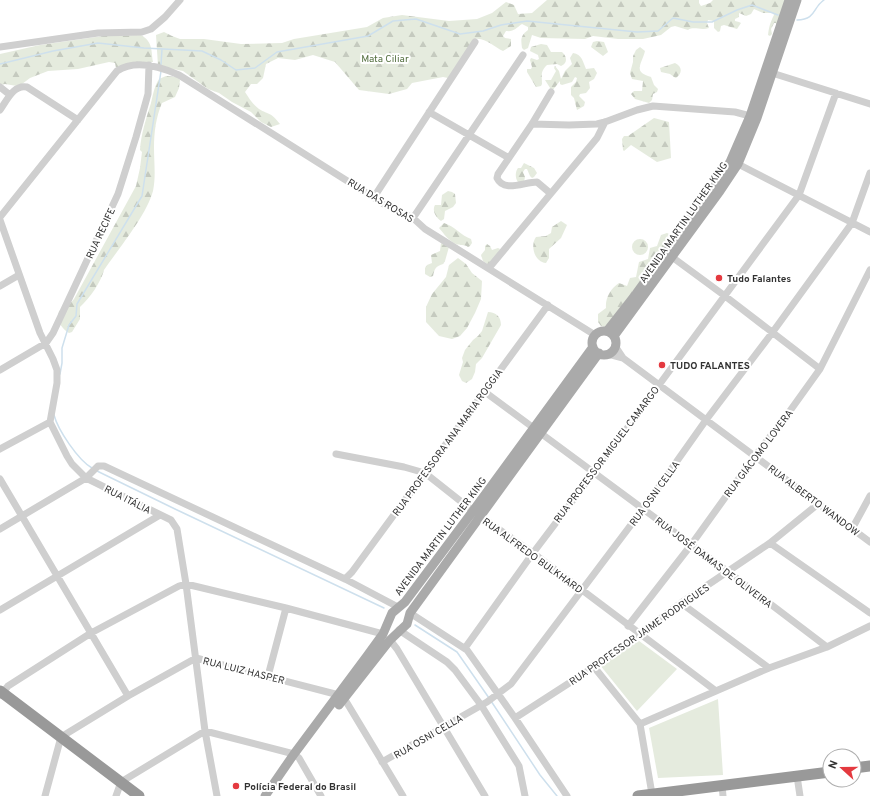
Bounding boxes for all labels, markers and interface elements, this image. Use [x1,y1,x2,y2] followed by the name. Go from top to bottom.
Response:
[361,53,409,66] park label: Mata Ciliar
[637,159,731,286] street label: AVENIDA MARTIN LUTHER KING
[345,176,416,226] street label: RUA DAS ROSAS
[84,206,119,261] street label: RUA RECIFE
[714,273,724,283] marker: Tudo Falantes
[727,273,791,286] place label: Tudo Falantes
[657,360,667,370] marker: TUDO FALANTES
[670,360,750,373] place label: TUDO FALANTES
[390,366,506,519] street label: RUA PROFESSORA ANA MARIA ROGGIA
[551,384,663,526] street label: RUA PROFESSOR MIGUEL CAMARGO
[722,407,797,500] street label: RUA GIÁCOMO LOVERA
[627,458,683,529] street label: RUA OSNI CELLA
[765,463,861,540] street label: RUA ALBERTO WANDOW
[392,475,490,599] street label: AVENIDA MARTIN LUTHER KING
[102,483,153,518] street label: RUA ITÁLIA
[652,515,775,612] street label: RUA JOSÉ DAMAS DE OLIVEIRA
[480,516,585,597] street label: RUA ALFREDO BULKHARD
[567,582,713,689] street label: RUA PROFESSOR JAIME RODRIGUES
[201,655,286,688] street label: RUA LUIZ HASPER
[392,712,466,762] street label: RUA OSNI CELLA
[822,748,862,788] north arrow
[826,759,842,771] text: N
[231,781,241,791] marker: Polícia Federal do Brasil
[244,781,356,794] place label: Polícia Federal do Brasil

